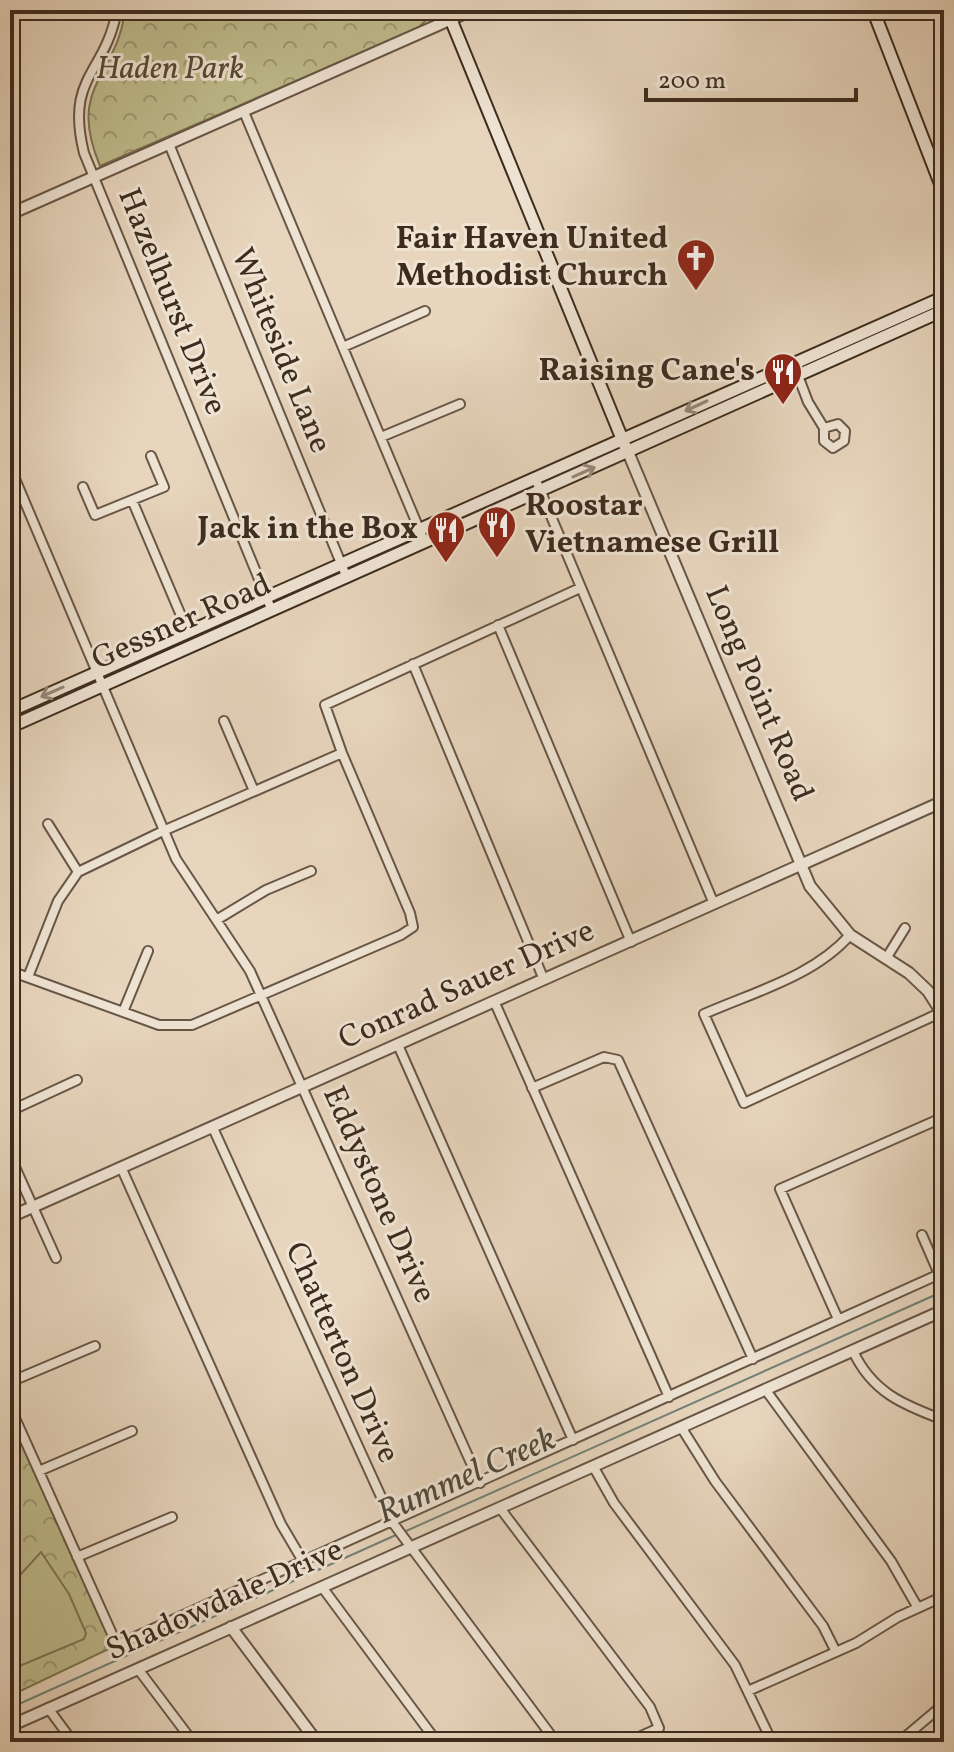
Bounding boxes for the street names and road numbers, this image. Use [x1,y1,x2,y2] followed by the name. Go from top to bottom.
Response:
[105,182,237,422] street label: Hazelhurst Drive
[219,242,341,460] street label: Whiteside Lane
[85,564,279,682] street label: Gessner Road
[693,579,823,809] street label: Long Point Road
[332,910,602,1062] street label: Conrad Sauer Drive
[310,1080,446,1310] street label: Eddystone Drive
[273,1236,409,1470] street label: Chatterton Drive
[100,1529,350,1673] street label: Shadowdale Drive

